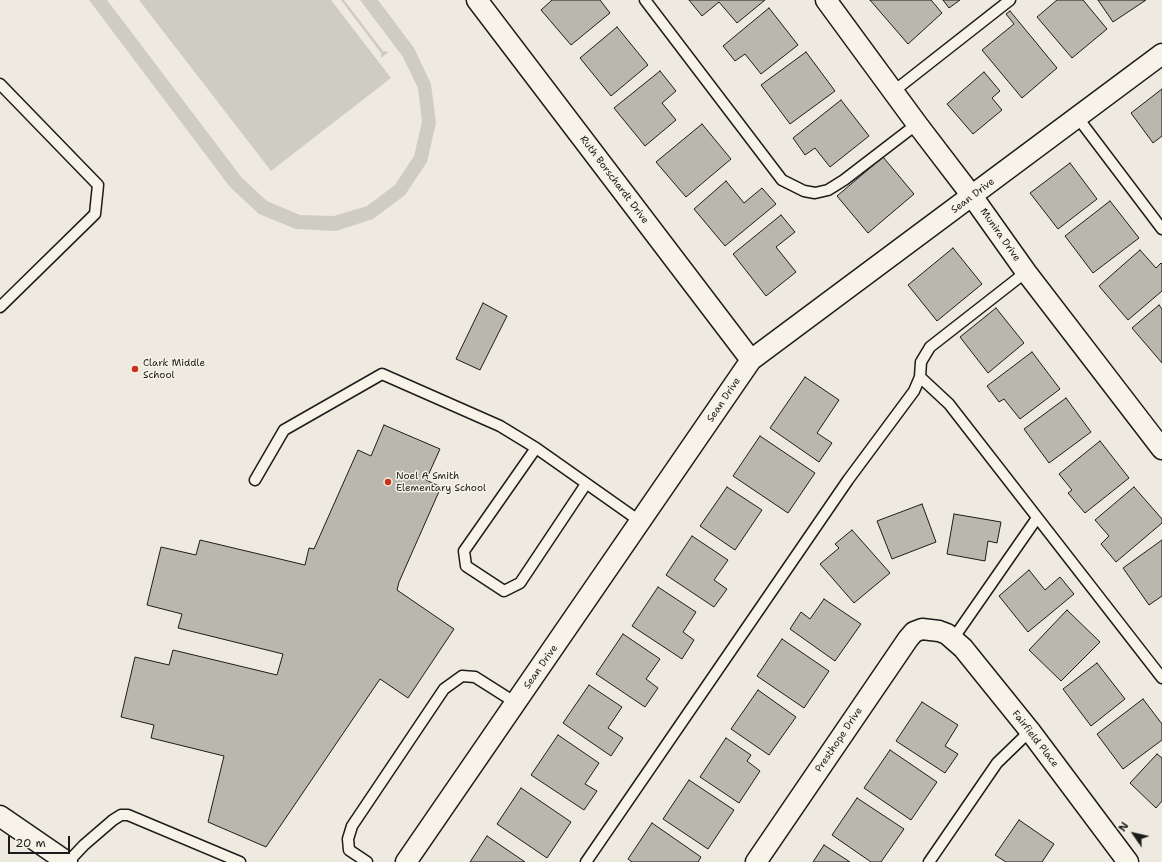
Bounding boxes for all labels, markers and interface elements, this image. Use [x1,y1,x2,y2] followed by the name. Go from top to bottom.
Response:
[577,134,651,226] street label: Ruth Borschardt Drive
[949,176,997,216] street label: Sean Drive
[977,206,1023,264] street label: Munira Drive
[143,357,205,380] place label: Clark Middle School
[130,364,140,374] marker: Clark Middle School
[705,375,743,425] street label: Sean Drive
[396,470,486,494] place label: Noel A Smith Elementary School
[383,477,393,487] marker: Noel A Smith Elementary School
[521,643,561,691] street label: Sean Drive
[813,705,865,775] street label: Presthope Drive
[1009,708,1061,770] street label: Fairfield Place
[1114,814,1154,854] north arrow
[1115,819,1132,835] text: N
[10,828,72,854] scale bar
[15,835,46,851] text: 20 m

